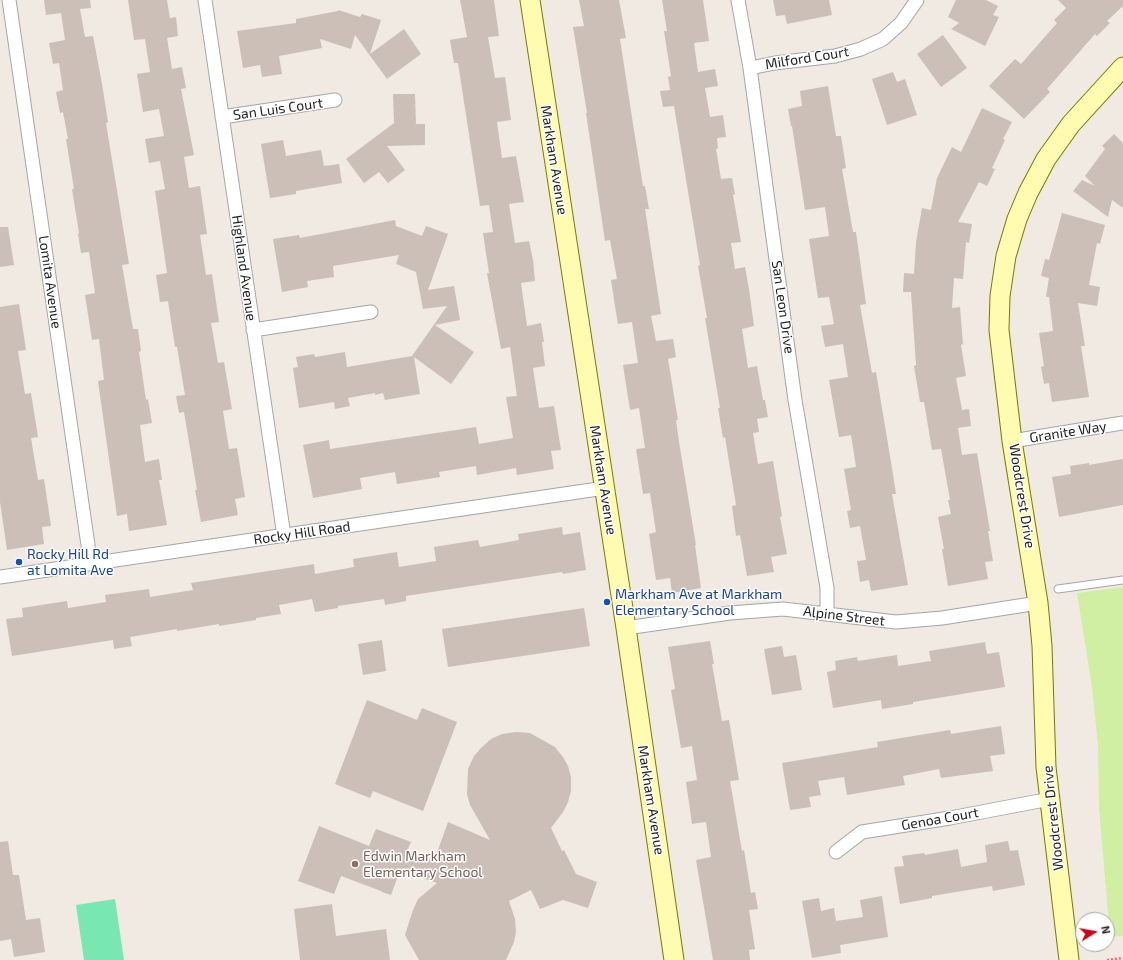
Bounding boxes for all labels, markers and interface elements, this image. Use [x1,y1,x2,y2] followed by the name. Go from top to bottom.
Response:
[764,43,850,73] street label: Milford Court
[232,94,324,124] street label: San Luis Court
[537,104,571,216] street label: Markham Avenue
[228,214,260,322] street label: Highland Avenue
[35,234,65,330] street label: Lomita Avenue
[768,259,798,355] street label: San Leon Drive
[1028,418,1108,446] street label: Granite Way
[586,424,620,536] street label: Markham Avenue
[1005,443,1039,549] street label: Woodcrest Drive
[253,518,351,548] street label: Rocky Hill Road
[27,546,113,578] place label: Rocky Hill Rd at Lomita Ave
[14,557,24,567] marker: Rocky Hill Rd at Lomita Ave
[615,586,782,618] place label: Markham Ave at Markham Elementary School
[602,597,612,607] marker: Markham Ave at Markham Elementary School
[802,603,886,629] street label: Alpine Street
[634,744,668,856] street label: Markham Avenue
[1039,765,1067,871] street label: Woodcrest Drive
[900,804,980,834] street label: Genoa Court
[363,848,482,880] place label: Edwin Markham Elementary School
[350,859,360,869] marker: Edwin Markham Elementary School
[1075,912,1115,952] north arrow
[1099,925,1113,935] text: N

